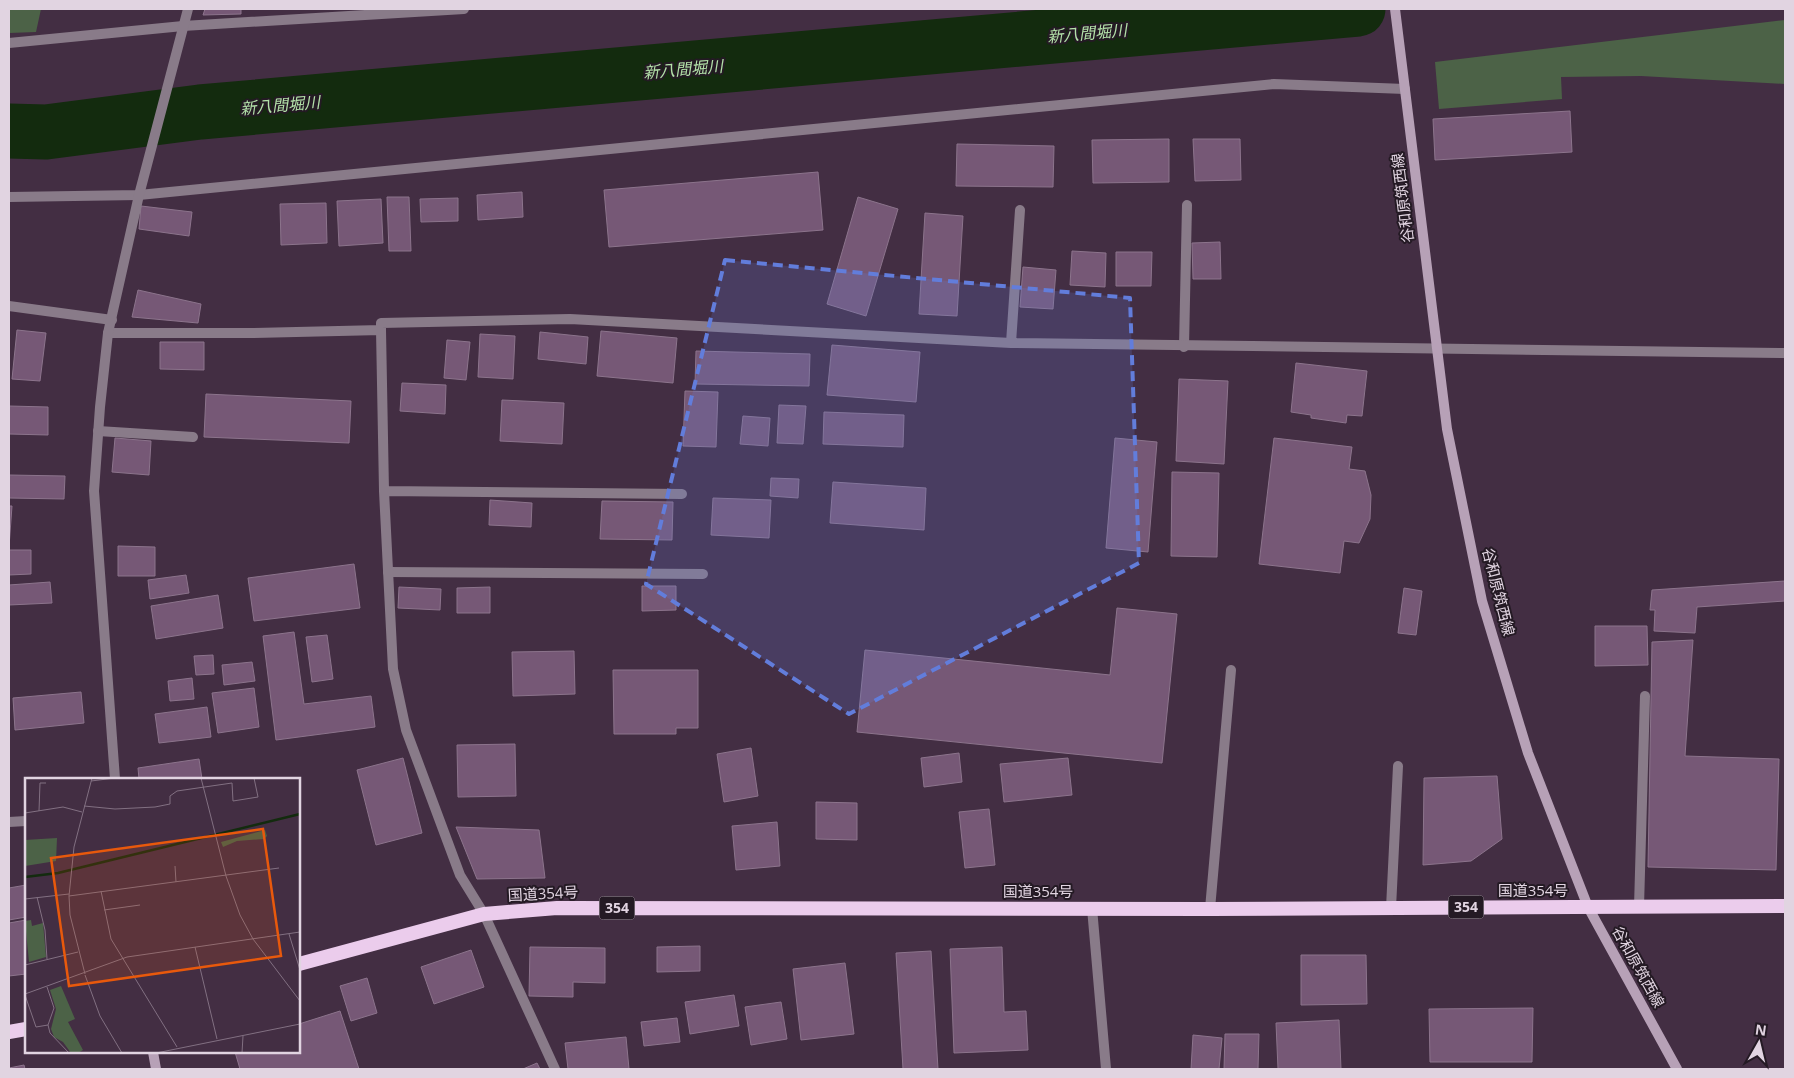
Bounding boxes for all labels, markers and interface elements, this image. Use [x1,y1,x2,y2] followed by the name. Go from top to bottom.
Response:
[1046,18,1130,47] water label: 新八間堀川
[642,54,726,83] water label: 新八間堀川
[239,90,323,119] water label: 新八間堀川
[1387,152,1417,244] street label: 谷和原筑西線
[1478,546,1520,638] street label: 谷和原筑西線
[25,778,300,1053] inset map
[1498,880,1568,900] street label: 国道354号
[507,881,579,905] street label: 国道354号
[1003,881,1073,901] street label: 国道354号
[600,896,634,920] road number: 354
[1448,896,1484,919] road number: 354
[1608,922,1669,1011] street label: 谷和原筑西線
[1734,1018,1784,1068] north arrow
[1754,1019,1768,1040] text: N

